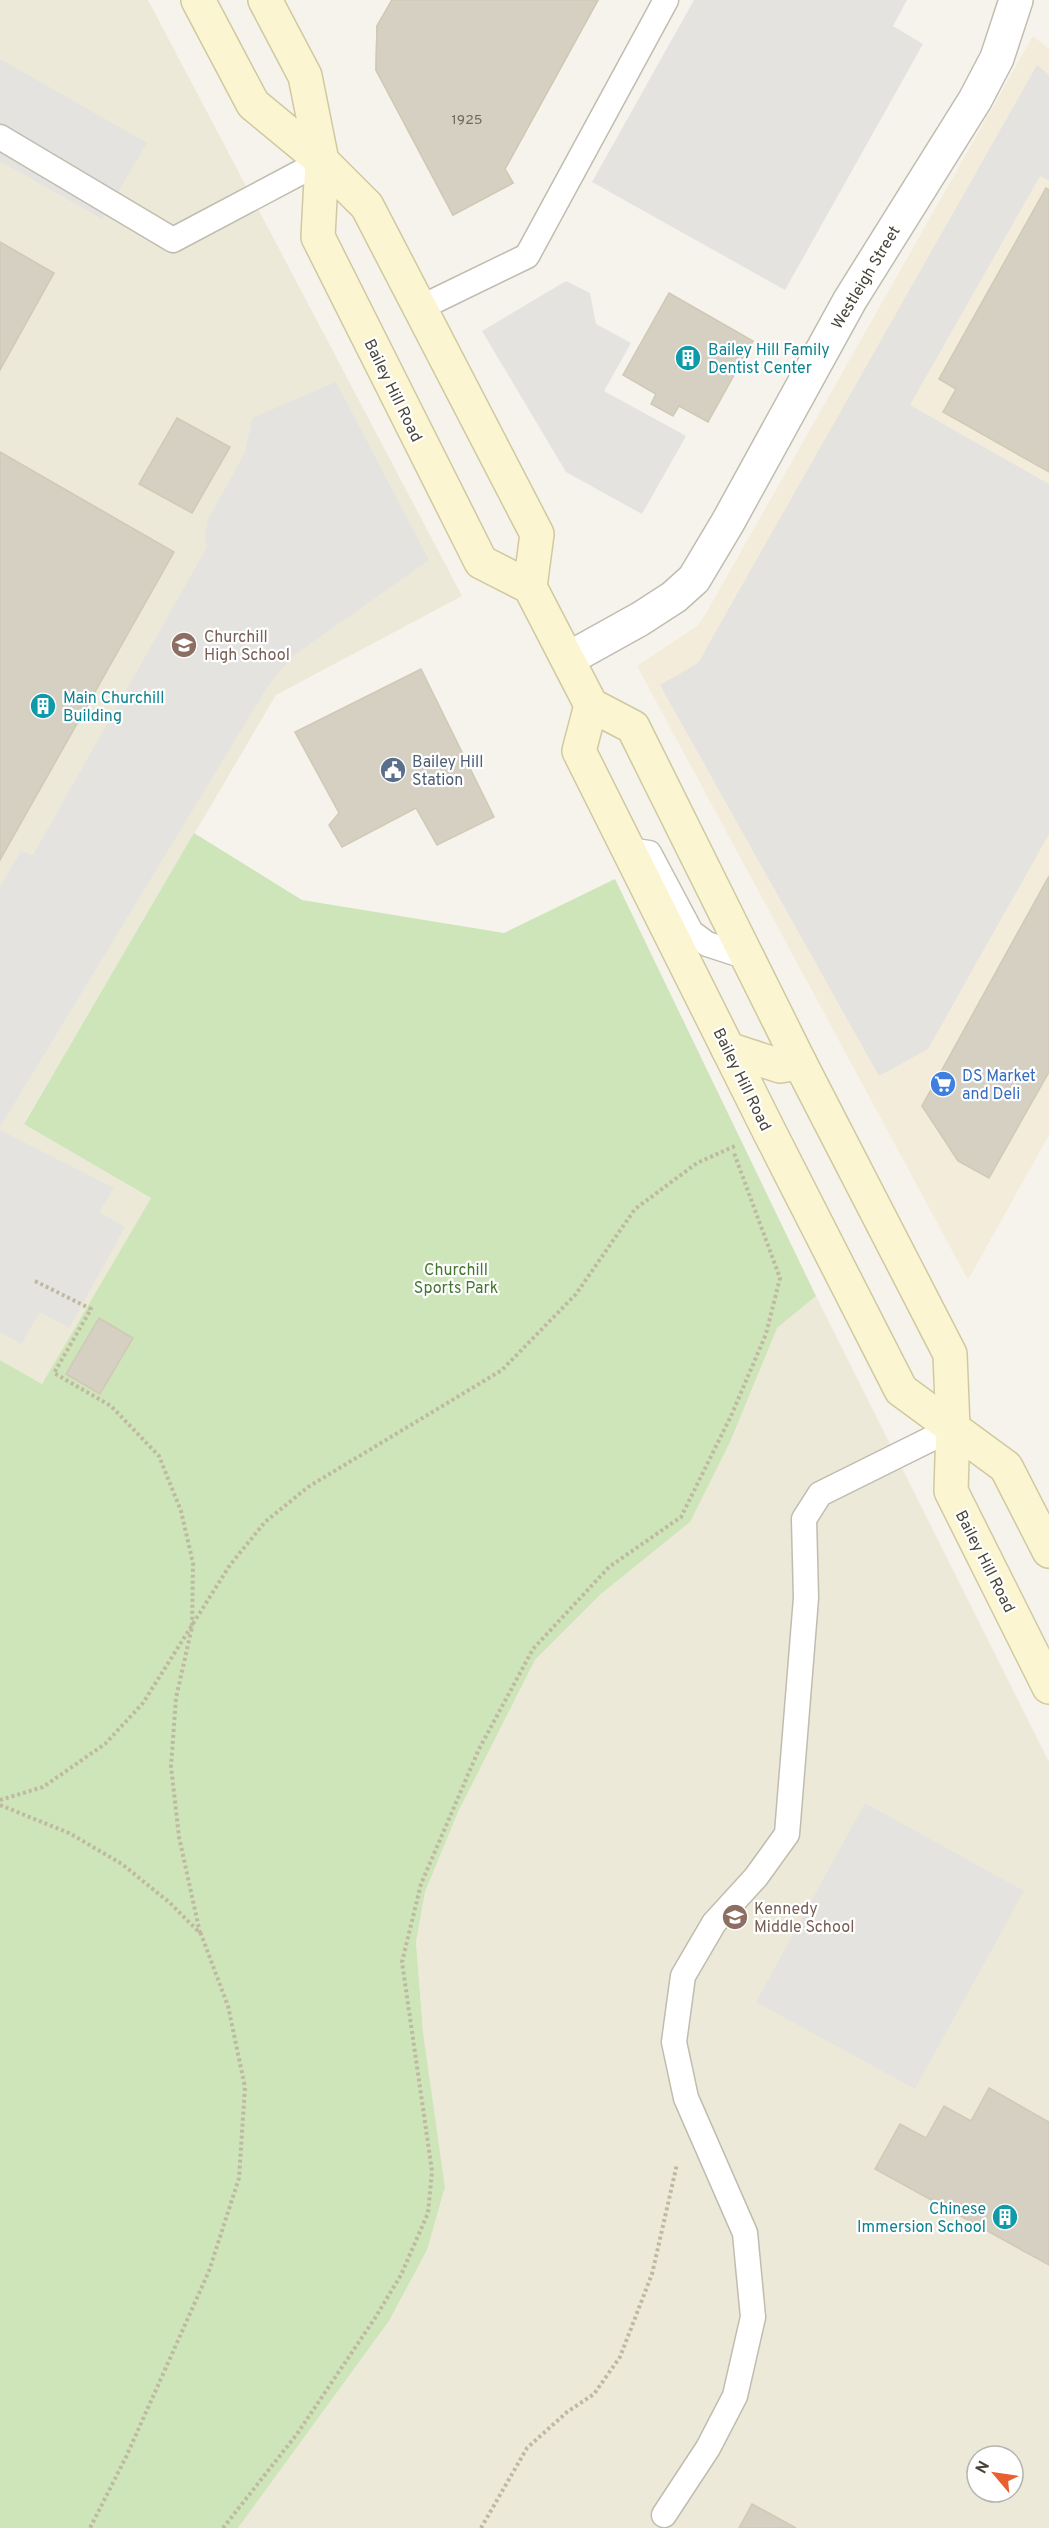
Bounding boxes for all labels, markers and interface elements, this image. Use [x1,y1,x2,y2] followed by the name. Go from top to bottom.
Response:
[452,112,482,129] house number: 1925
[828,223,906,333] street label: Westleigh Street
[359,336,426,446] street label: Bailey Hill Road
[708,341,830,379] place label: Bailey Hill Family Dentist Center
[673,343,703,373] building icon: Bailey Hill Family Dentist Center
[204,628,290,666] place label: Churchill High School
[169,630,199,660] school or university icon: Churchill High School
[63,689,164,727] place label: Main Churchill Building
[28,691,58,721] building icon: Main Churchill Building
[412,753,483,791] place label: Bailey Hill Station
[378,755,408,785] public building icon: Bailey Hill Station
[708,1025,775,1135] street label: Bailey Hill Road
[962,1067,1036,1105] place label: DS Market and Deli
[928,1069,958,1099] supermarket icon: DS Market and Deli
[414,1261,498,1299] park label: Churchill Sports Park
[950,1507,1019,1616] street label: Bailey Hill Road
[754,1900,854,1938] place label: Kennedy Middle School
[720,1902,750,1932] school or university icon: Kennedy Middle School
[857,2200,986,2238] place label: Chinese Immersion School
[990,2202,1020,2232] building icon: Chinese Immersion School
[965,2444,1025,2504] north arrow
[972,2458,995,2478] text: N

